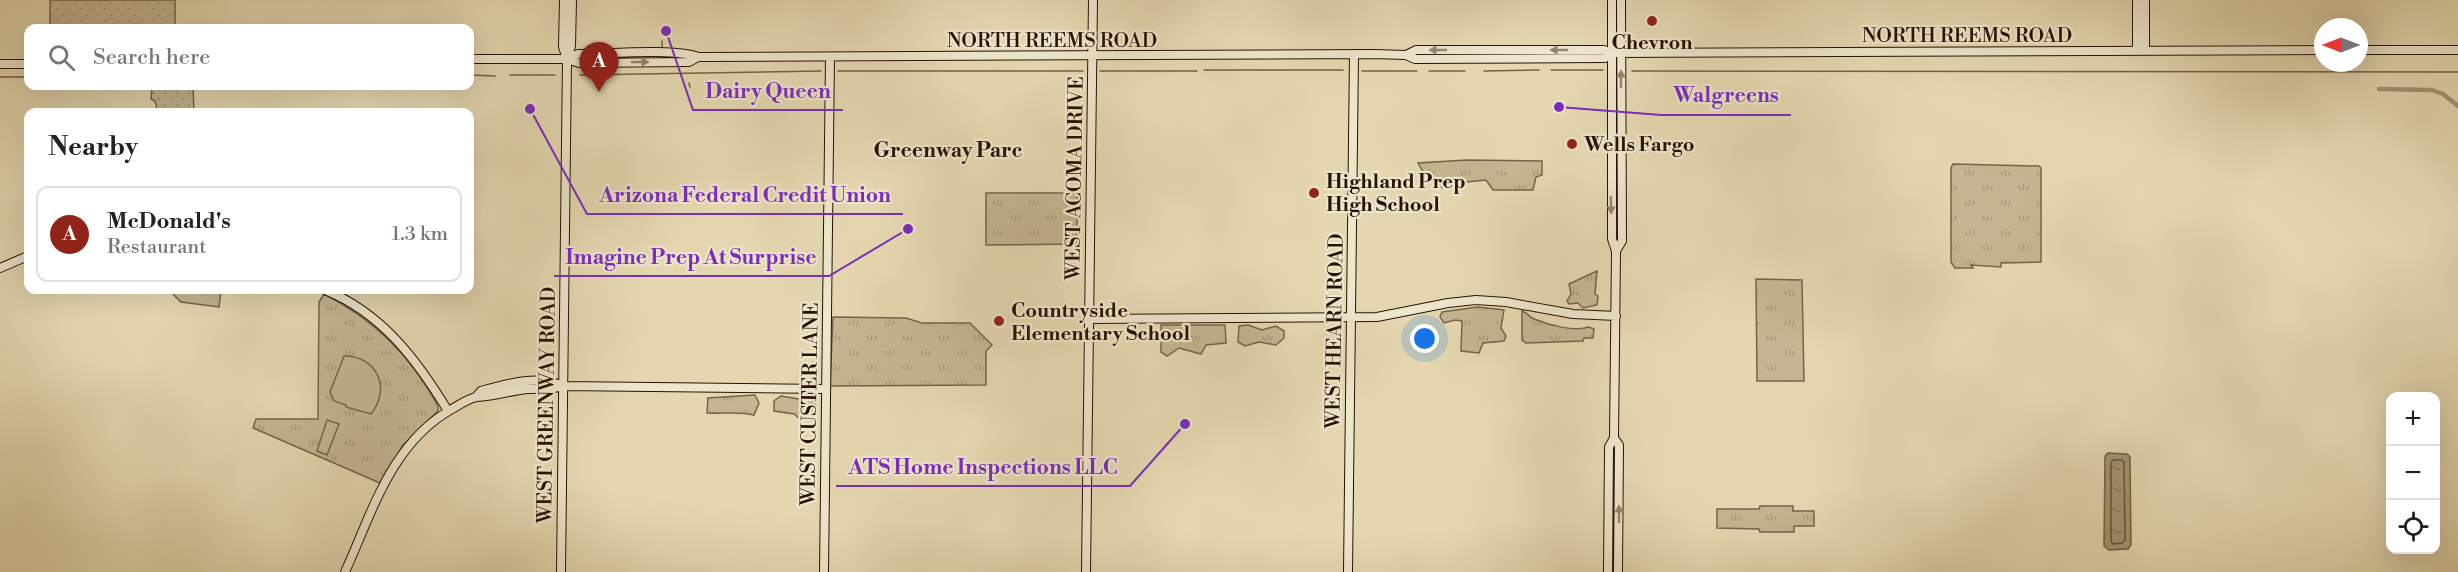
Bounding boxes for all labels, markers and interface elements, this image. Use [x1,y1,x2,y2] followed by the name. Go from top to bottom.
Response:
[1645,14,1659,28] marker: Chevron
[2314,18,2368,72] north arrow
[24,24,474,90] search box
[1862,24,2072,49] street label: NORTH REEMS ROAD
[947,29,1157,54] street label: NORTH REEMS ROAD
[1611,31,1693,56] place label: Chevron
[45,41,78,74] icon: search
[580,42,618,92] pin: A
[93,44,210,71] text: Search here
[1429,45,1448,55] one-way arrow
[1550,45,1569,55] one-way arrow
[631,57,650,67] one-way arrow
[1616,70,1626,89] one-way arrow
[693,71,843,110] callout: Dairy Queen
[1061,76,1090,281] street label: WEST ACOMA DRIVE
[1661,76,1791,115] callout: Walgreens
[705,79,831,105] text: Dairy Queen
[1672,83,1779,109] text: Walgreens
[48,131,138,163] text: Nearby
[1583,133,1695,158] place label: Wells Fargo
[1565,137,1579,151] marker: Wells Fargo
[874,138,1023,164] district label: Greenway Parc
[1326,170,1466,218] place label: Highland Prep High School
[587,175,903,214] callout: Arizona Federal Credit Union
[598,183,891,209] text: Arizona Federal Credit Union
[1307,186,1321,200] marker: Highland Prep High School
[1607,196,1616,215] one-way arrow
[107,208,231,235] text: McDonald's
[62,222,77,247] text: A
[391,222,448,247] text: 1.3 km
[1321,233,1350,430] street label: WEST HEARN ROAD
[107,235,206,260] text: Restaurant
[554,237,829,276] callout: Imagine Prep At Surprise
[565,245,817,271] text: Imagine Prep At Surprise
[533,286,562,525] street label: WEST GREENWAY ROAD
[1011,299,1190,347] place label: Countryside Elementary School
[796,302,825,507] street label: WEST CUSTER LANE
[992,314,1006,328] marker: Countryside Elementary School
[1410,324,1439,353] your location
[2386,392,2440,554] map controls
[2386,392,2440,446] button: +
[2386,446,2440,500] button: −
[836,447,1130,486] callout: ATS Home Inspections LLC
[847,455,1118,481] text: ATS Home Inspections LLC
[2386,500,2440,554] button: locate
[1614,504,1624,523] one-way arrow

